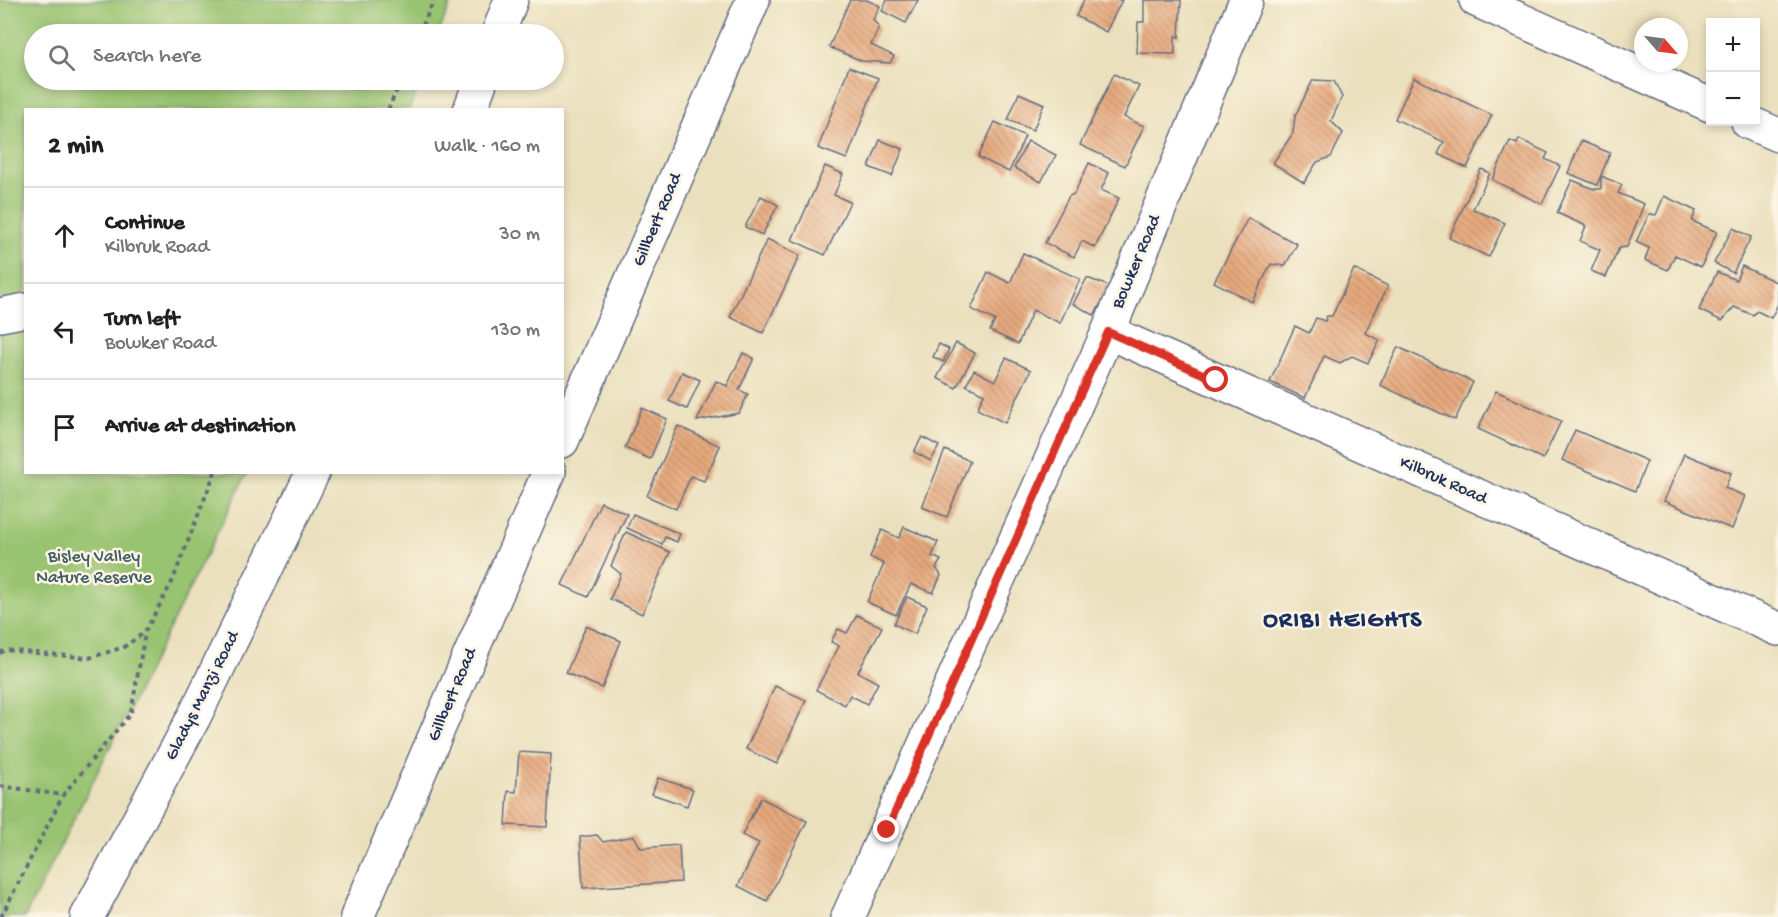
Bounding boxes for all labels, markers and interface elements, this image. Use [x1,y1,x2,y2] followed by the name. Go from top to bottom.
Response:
[1634,18,1688,72] north arrow
[1706,18,1760,126] map controls
[1706,18,1760,72] button: +
[24,24,564,90] search box
[45,41,78,74] icon: search
[93,44,201,70] text: Search here
[1706,72,1760,126] button: −
[48,132,103,163] text: 2 min
[434,136,540,159] text: Walk · 160 m
[629,169,688,270] street label: Gillbert Road
[105,211,185,237] text: Continue
[1107,211,1167,313] street label: Bowker Road
[48,219,81,252] icon: ahead
[499,224,540,247] text: 30 m
[105,237,209,260] text: Kilbruk Road
[105,307,179,333] text: Turn left
[48,315,81,348] icon: left
[491,320,540,343] text: 130 m
[105,333,216,356] text: Bowker Road
[1202,366,1228,392] route start
[48,411,81,444] icon: arrive
[105,414,295,440] text: Arrive at destination
[1396,452,1491,510] street label: Kilbruk Road
[36,547,153,589] park label: Bisley Valley Nature Reserve
[1263,607,1423,636] district label: ORIBI HEIGHTS
[161,627,245,764] street label: Gladys Manzi Road
[424,644,483,745] street label: Gillbert Road
[873,816,899,842] route end

